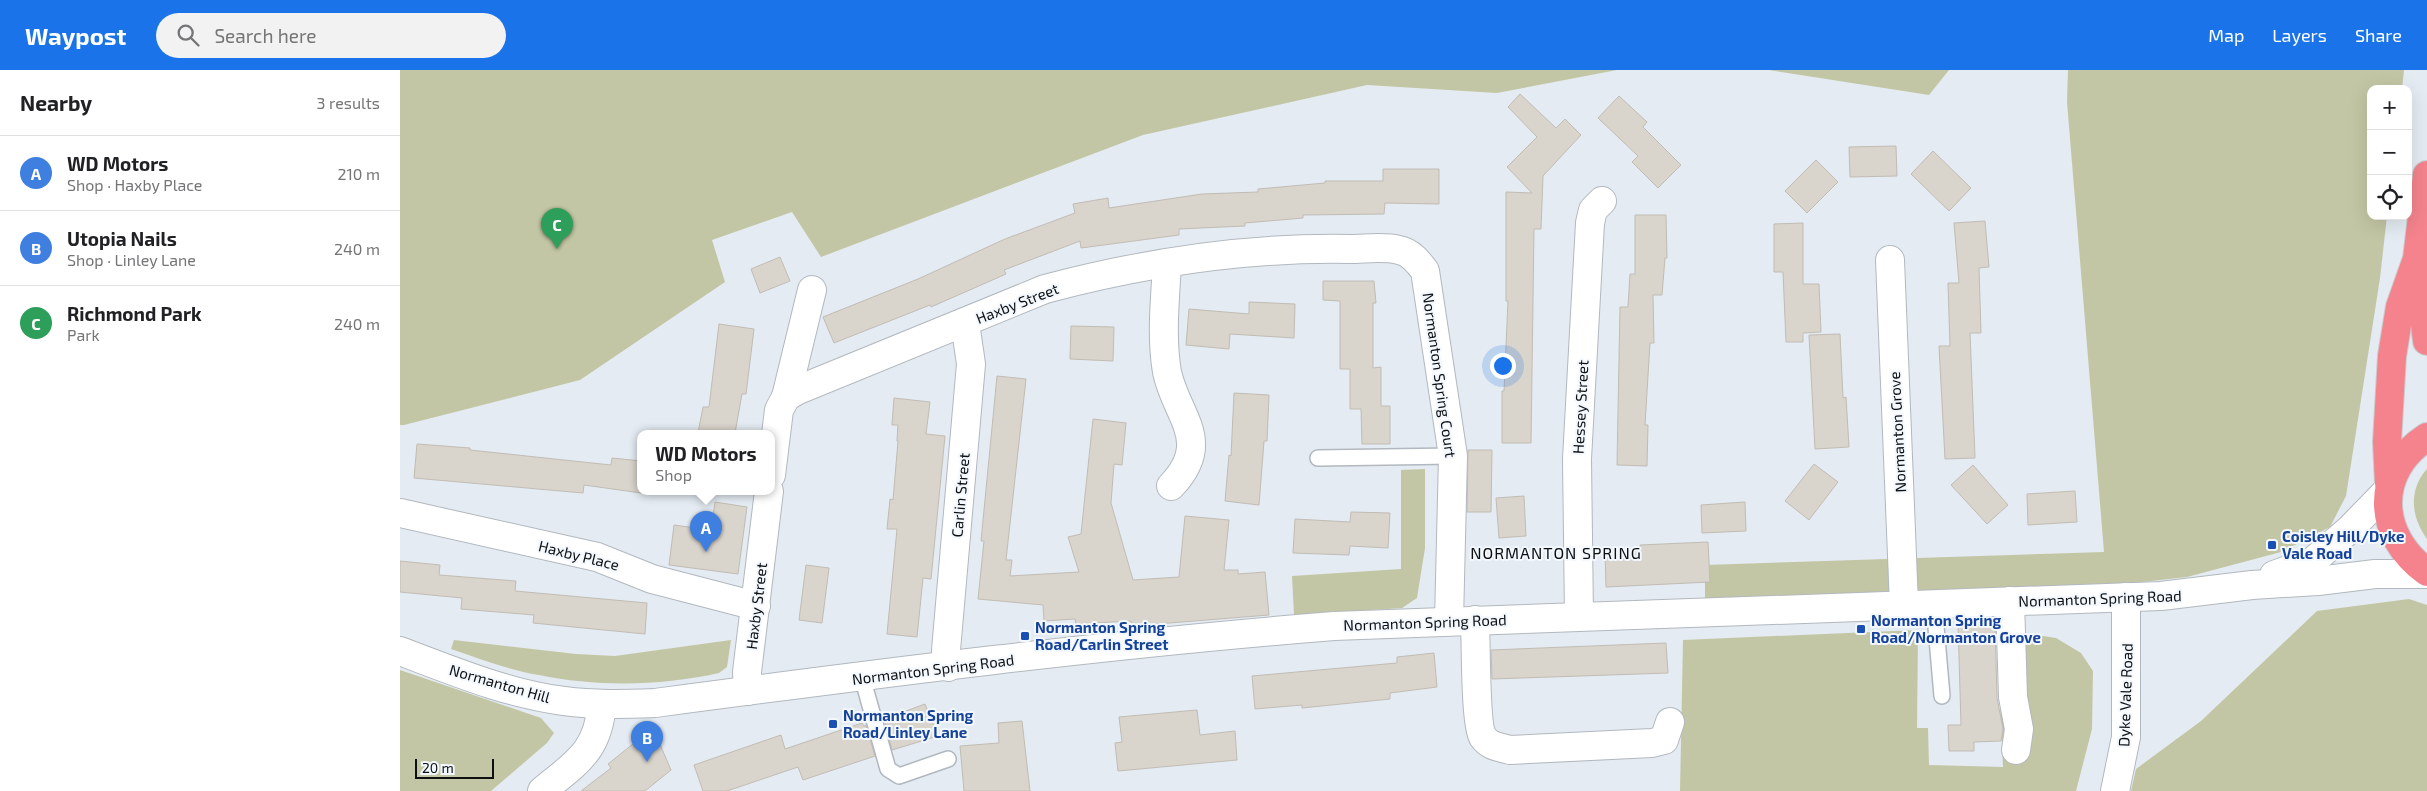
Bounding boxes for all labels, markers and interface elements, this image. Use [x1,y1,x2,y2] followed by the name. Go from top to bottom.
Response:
[156,13,506,58] search box
[25,21,126,50] text: Waypost
[174,21,202,49] icon: search
[214,24,317,47] text: Search here
[2208,24,2244,46] text: Map
[2272,24,2327,46] text: Layers
[2355,24,2402,46] text: Share
[2367,85,2412,220] map controls
[2367,85,2412,130] button: +
[20,90,92,115] text: Nearby
[317,93,380,112] text: 3 results
[2367,130,2412,175] button: −
[67,152,168,175] text: WD Motors
[31,164,41,183] text: A
[337,164,380,183] text: 210 m
[67,175,202,194] text: Shop · Haxby Place
[2367,175,2412,220] button: locate
[541,208,573,249] pin: C
[67,227,177,250] text: Utopia Nails
[31,239,41,258] text: B
[334,239,380,258] text: 240 m
[67,250,196,269] text: Shop · Linley Lane
[973,279,1061,327] street label: Haxby Street
[1420,291,1461,459] street label: Normanton Spring Court
[67,302,202,325] text: Richmond Park
[31,314,41,333] text: C
[334,314,380,333] text: 240 m
[67,325,100,344] text: Park
[1490,353,1516,379] your location
[1569,359,1591,454] street label: Hessey Street
[1885,371,1909,493] street label: Normanton Grove
[637,430,775,495] popup
[655,442,757,465] text: WD Motors
[947,452,973,538] street label: Carlin Street
[655,465,692,484] text: Shop
[690,511,722,552] pin: A
[2282,527,2404,562] place label: Coisley Hill/Dyke Vale Road
[537,536,621,574] street label: Haxby Place
[2266,539,2278,551] marker: Coisley Hill/Dyke Vale Road
[1470,543,1642,562] district label: NORMANTON SPRING
[742,561,770,650] street label: Haxby Street
[2018,586,2182,610] street label: Normanton Spring Road
[1343,610,1507,634] street label: Normanton Spring Road
[1871,611,2041,646] place label: Normanton Spring Road/Normanton Grove
[1035,618,1168,653] place label: Normanton Spring Road/Carlin Street
[1855,623,1867,635] marker: Normanton Spring Road/Normanton Grove
[1019,630,1031,642] marker: Normanton Spring Road/Carlin Street
[2114,643,2136,747] street label: Dyke Vale Road
[851,650,1015,688] street label: Normanton Spring Road
[447,660,553,706] street label: Normanton Hill
[843,706,973,742] place label: Normanton Spring Road/Linley Lane
[827,718,839,730] marker: Normanton Spring Road/Linley Lane
[631,721,663,762] pin: B
[415,756,494,779] scale bar
[422,759,454,776] text: 20 m

